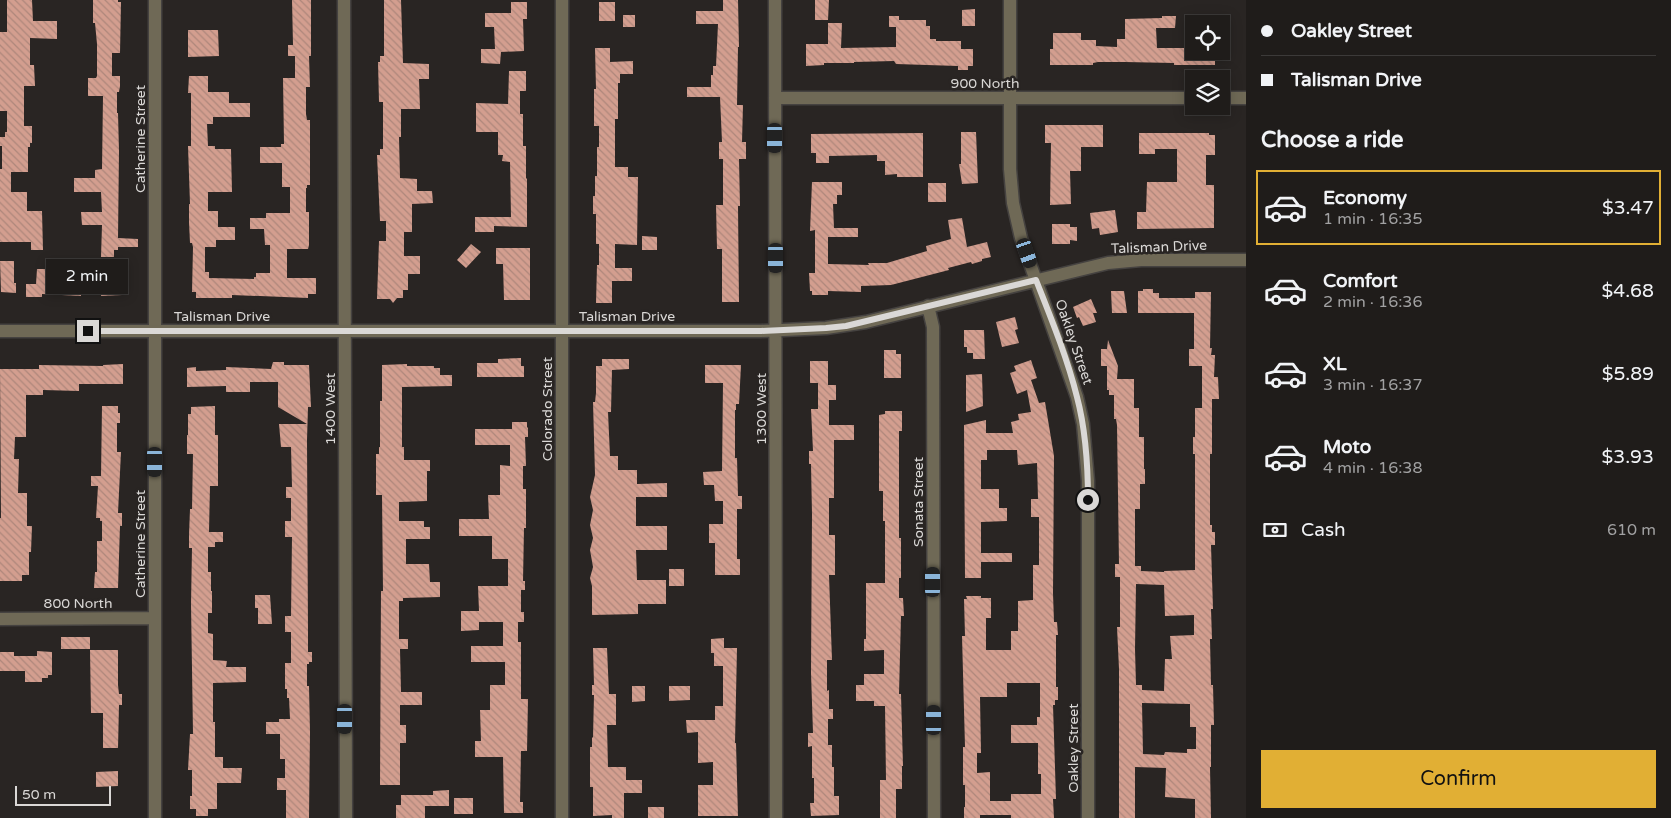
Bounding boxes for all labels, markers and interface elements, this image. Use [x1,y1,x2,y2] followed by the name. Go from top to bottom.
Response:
[1185,15,1230,115] map controls
[1185,15,1230,60] button: locate
[1291,20,1412,42] text: Oakley Street
[1291,69,1422,91] text: Talisman Drive
[1185,70,1230,115] button: layers
[951,75,1019,92] street label: 900 North
[132,84,149,193] street label: Catherine Street
[767,123,782,153] car
[1261,127,1404,153] text: Choose a ride
[1263,185,1308,230] icon: car
[1323,187,1407,209] text: Economy
[1602,197,1654,219] text: $3.47
[1323,209,1422,229] text: 1 min · 16:35
[1015,236,1038,270] car
[1111,237,1208,257] street label: Talisman Drive
[768,243,783,273] car
[47,258,129,294] callout: 2 min
[66,266,108,286] text: 2 min
[1263,268,1308,313] icon: car
[1323,270,1397,292] text: Comfort
[1602,280,1654,302] text: $4.68
[1323,292,1422,312] text: 2 min · 16:36
[1051,297,1097,388] street label: Oakley Street
[174,308,270,325] street label: Talisman Drive
[579,308,675,325] street label: Talisman Drive
[77,320,99,342] route end
[1263,351,1308,396] icon: car
[1323,353,1347,375] text: XL
[539,356,556,461] street label: Colorado Street
[1602,363,1654,385] text: $5.89
[322,372,339,445] street label: 1400 West
[753,372,770,445] street label: 1300 West
[1323,375,1422,395] text: 3 min · 16:37
[1263,434,1308,479] icon: car
[1323,436,1371,458] text: Moto
[1602,446,1654,468] text: $3.93
[147,447,162,477] car
[910,456,927,547] street label: Sonata Street
[1323,458,1422,478] text: 4 min · 16:38
[132,489,149,598] street label: Catherine Street
[1077,489,1099,511] route start
[1261,516,1289,544] icon: cash
[1301,519,1346,541] text: Cash
[1607,520,1656,540] text: 610 m
[925,567,940,597] car
[44,595,112,612] street label: 800 North
[1065,703,1082,793] street label: Oakley Street
[337,704,352,734] car
[926,705,941,735] car
[1261,750,1656,808] button: Confirm
[15,783,111,806] scale bar
[22,786,56,803] text: 50 m

